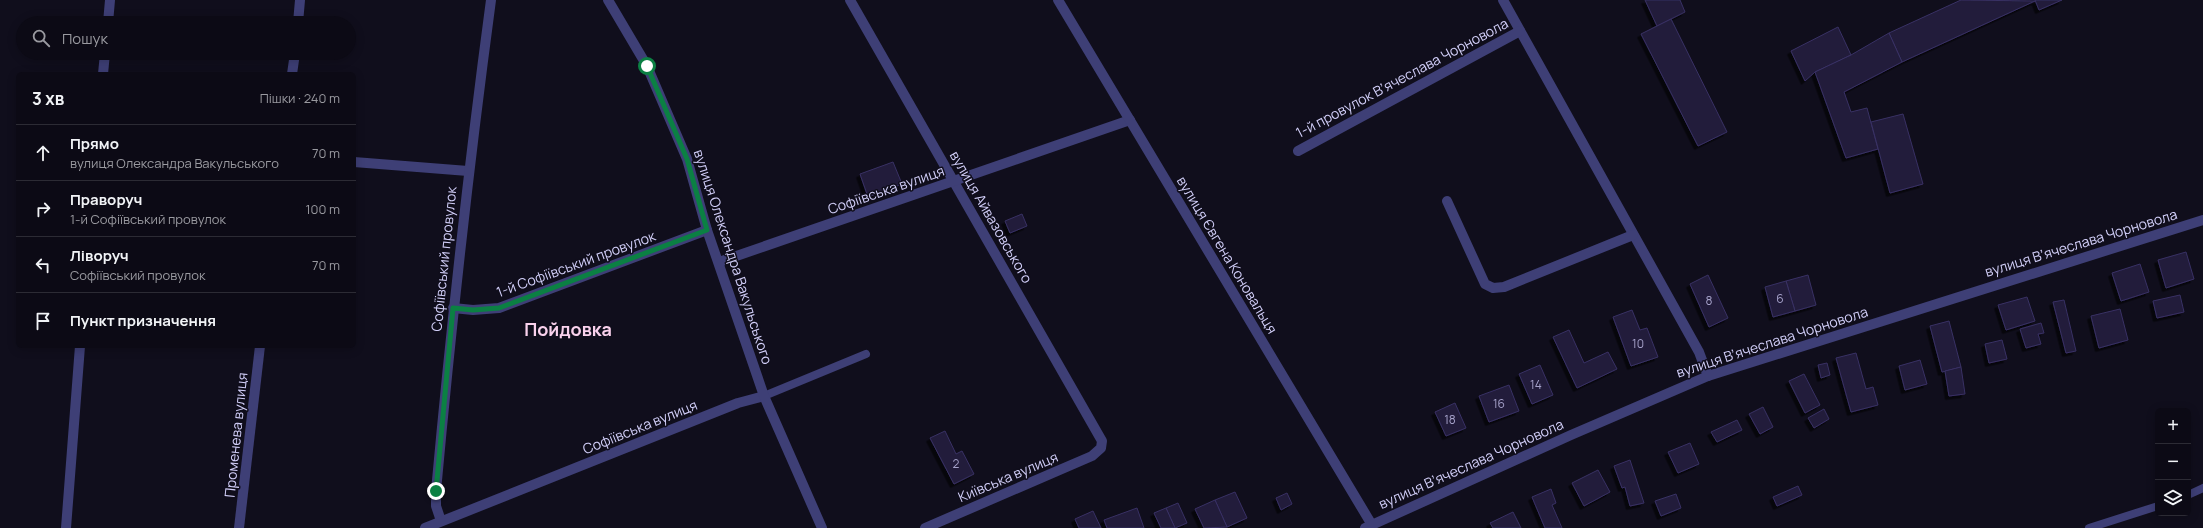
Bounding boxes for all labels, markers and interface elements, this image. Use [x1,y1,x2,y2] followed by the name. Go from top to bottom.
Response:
[1292,13,1511,142] street label: 1-й провулок Вʼячеслава Чорновола
[16,16,356,60] search box
[30,27,52,49] icon: search
[62,28,108,49] text: Пошук
[638,57,656,75] route start
[32,87,64,110] text: 3 хв
[260,89,340,107] text: Пішки · 240 m
[70,133,119,154] text: Прямо
[32,142,54,164] icon: ahead
[312,144,340,162] text: 70 m
[690,147,777,367] street label: вулиця Олександра Вакульського
[946,147,1037,286] street label: вулиця Айвазовського
[70,154,279,172] text: вулиця Олександра Вакульського
[825,161,947,218] street label: Софіївська вулиця
[1173,173,1282,337] street label: вулиця Євгена Коновальця
[426,184,461,332] street label: Софіївський провулок
[70,189,142,210] text: Праворуч
[32,198,54,220] icon: right
[305,200,340,218] text: 100 m
[1982,204,2179,281] street label: вулиця Вʼячеслава Чорновола
[70,210,226,228] text: 1-й Софіївський провулок
[494,226,659,301] street label: 1-й Софіївський провулок
[70,245,129,266] text: Ліворуч
[32,254,54,276] icon: left
[312,256,340,274] text: 70 m
[70,266,205,284] text: Софіївський провулок
[1776,290,1784,307] house number: 6
[1706,292,1713,309] house number: 8
[1674,302,1870,382] street label: вулиця Вʼячеслава Чорновола
[32,310,54,332] icon: arrive
[70,310,216,331] text: Пункт призначення
[524,317,612,341] district label: Пойдовка
[1632,335,1644,352] house number: 10
[219,371,252,498] street label: Променева вулиця
[1530,376,1542,393] house number: 14
[580,395,700,458] street label: Софіївська вулиця
[1493,395,1505,412] house number: 16
[2155,408,2191,516] map controls
[2155,408,2191,444] button: +
[1444,411,1456,428] house number: 18
[1375,414,1566,513] street label: вулиця Вʼячеслава Чорновола
[2155,444,2191,480] button: −
[955,447,1061,506] street label: Київська вулиця
[953,455,960,472] house number: 2
[2155,480,2191,516] button: layers
[427,482,445,500] route end

